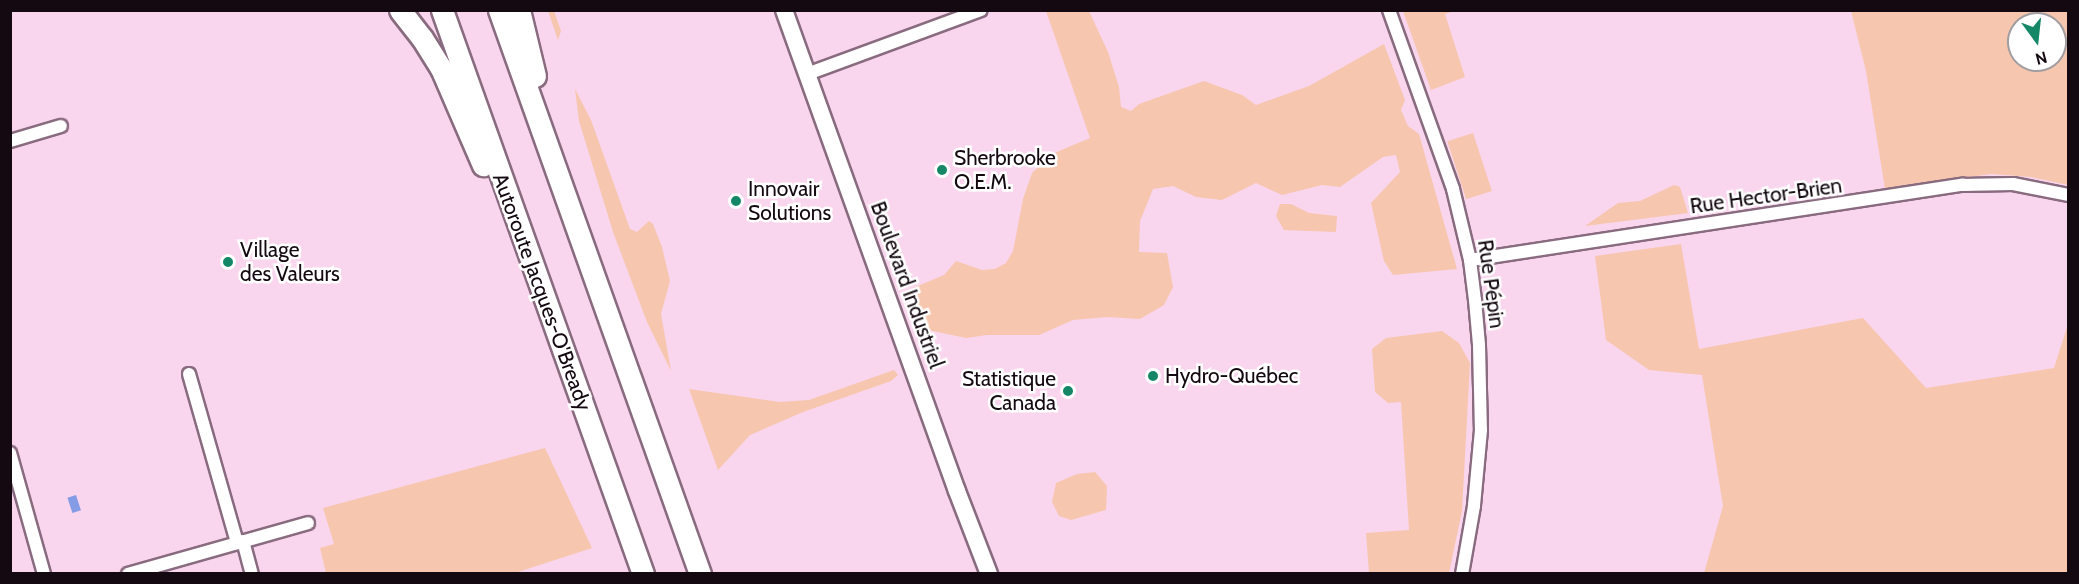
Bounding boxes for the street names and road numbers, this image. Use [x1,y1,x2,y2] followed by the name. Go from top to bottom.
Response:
[487,170,597,414] street label: Autoroute Jacques-O'Bready
[1688,173,1844,219] street label: Rue Hector-Brien
[865,198,949,372] street label: Boulevard Industriel
[1472,238,1510,330] street label: Rue Pépin

